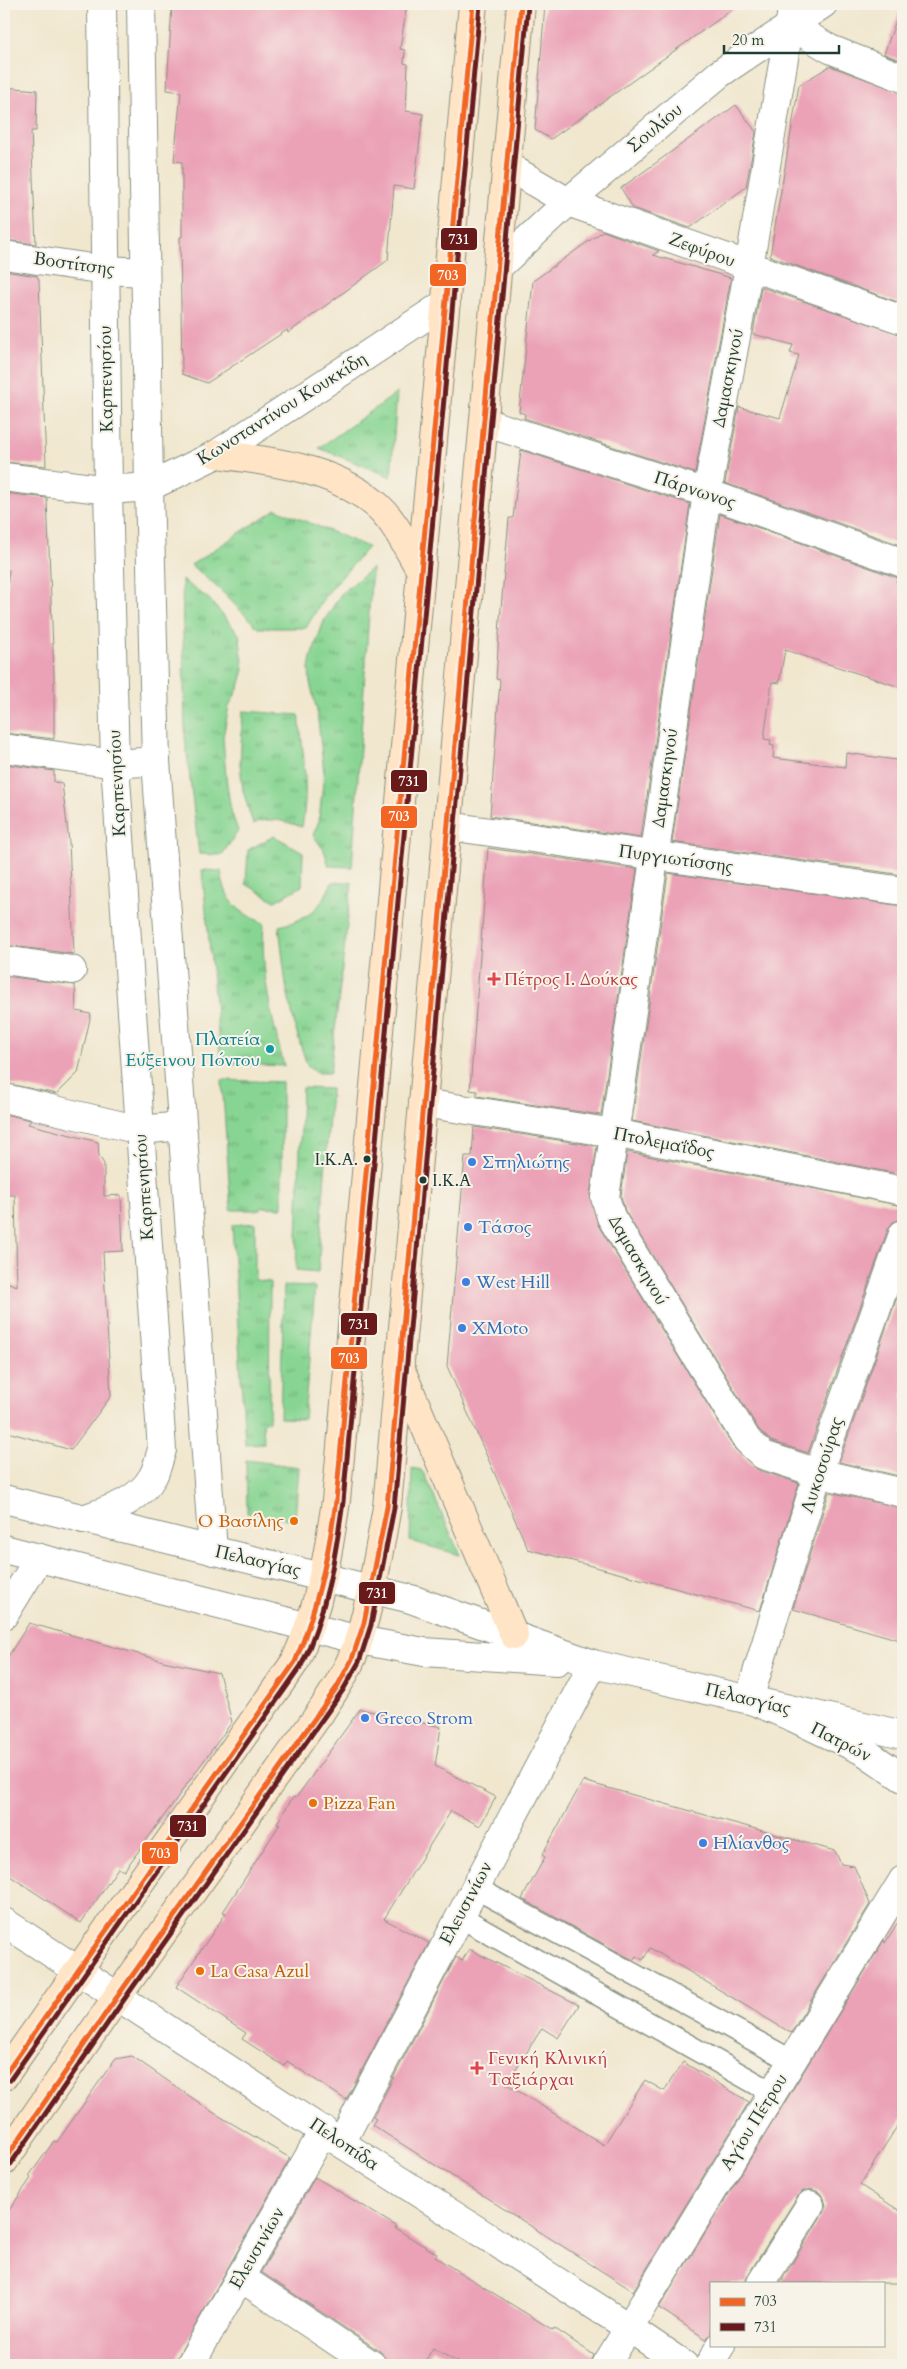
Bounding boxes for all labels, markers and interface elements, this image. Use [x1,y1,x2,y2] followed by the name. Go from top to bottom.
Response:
[724,22,840,54] scale bar
[732,30,764,50] text: 20 m
[622,97,688,159] street label: Σουλίου
[665,226,739,274] street label: Ζεφύρου
[440,227,478,251] line badge: 731
[448,230,470,249] text: 731
[32,246,116,282] street label: Βοστίτσης
[429,263,467,287] line badge: 703
[437,266,459,285] text: 703
[93,325,119,433] street label: Καρπενησίου
[706,326,750,430] street label: Δαμασκηνού
[192,346,372,472] street label: Κωνσταντίνου Κουκκίδη
[651,465,739,515] street label: Πάρνωνος
[646,727,684,829] street label: Δαμασκηνού
[102,729,132,837] street label: Καρπενησίου
[390,769,428,793] line badge: 731
[398,772,420,791] text: 731
[380,805,418,829] line badge: 703
[388,807,410,826] text: 703
[617,839,735,879] street label: Πυργιωτίσσης
[504,967,638,992] place label: Πέτρος Ι. Δούκας
[488,973,500,985] marker: Πέτρος Ι. Δούκας
[125,1027,260,1073] place label: Πλατεία Εύξεινου Πόντου
[264,1043,276,1055] marker: Πλατεία Εύξεινου Πόντου
[611,1121,717,1165] street label: Πτολεμαΐδος
[128,1133,160,1241] street label: Καρπενησίου
[315,1148,358,1171] place label: Ι.Κ.Α.
[482,1150,570,1175] place label: Σπηλιώτης
[362,1154,372,1164] marker: Ι.Κ.Α.
[466,1156,478,1168] marker: Σπηλιώτης
[432,1169,472,1192] place label: Ι.Κ.Α
[418,1175,428,1185] marker: Ι.Κ.Α
[602,1210,674,1310] street label: Δαμασκηνού
[478,1215,532,1240] place label: Τάσος
[462,1221,474,1233] marker: Τάσος
[475,1270,550,1295] place label: West Hill
[460,1276,472,1288] marker: West Hill
[340,1312,378,1336] line badge: 731
[348,1315,370,1334] text: 731
[472,1316,529,1341] place label: XMoto
[456,1322,468,1334] marker: XMoto
[330,1346,368,1370] line badge: 703
[338,1349,360,1368] text: 703
[795,1413,849,1516] street label: Λυκοσούρας
[198,1509,284,1534] place label: Ο Βασίλης
[288,1515,300,1527] marker: Ο Βασίλης
[213,1539,304,1583] street label: Πελασγίας
[358,1581,396,1605] line badge: 731
[366,1584,388,1603] text: 731
[703,1677,794,1721] street label: Πελασγίας
[375,1706,474,1731] place label: Greco Strom
[359,1712,371,1724] marker: Greco Strom
[806,1716,876,1768] street label: Πατρών
[323,1791,396,1816] place label: Pizza Fan
[307,1797,319,1809] marker: Pizza Fan
[169,1814,207,1838] line badge: 731
[177,1817,199,1836] text: 731
[713,1831,790,1856] place label: Ηλίανθος
[697,1837,709,1849] marker: Ηλίανθος
[141,1841,179,1865] line badge: 703
[149,1844,171,1863] text: 703
[434,1857,498,1949] street label: Ελευσινίων
[210,1959,309,1984] place label: La Casa Azul
[194,1965,206,1977] marker: La Casa Azul
[488,2046,608,2092] place label: Γενική Κλινική Ταξιάρχαι
[470,2061,484,2075] marker: Γενική Κλινική Ταξιάρχαι
[714,2069,794,2175] street label: Αγίου Πέτρου
[305,2112,384,2176] street label: Πελοπίδα
[223,2202,291,2294] street label: Ελευσινίων
[710,2282,884,2346] legend
[754,2291,777,2311] text: 703
[754,2317,777,2337] text: 731

